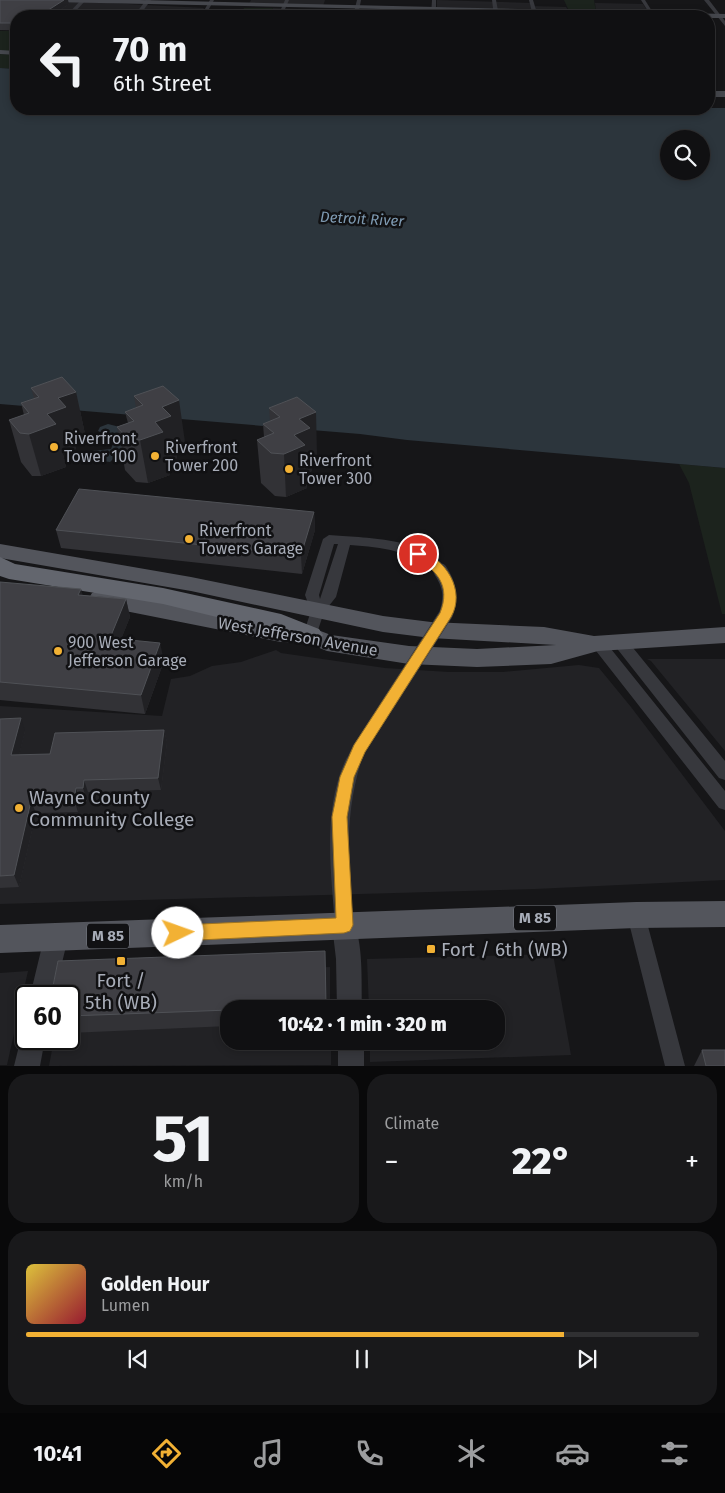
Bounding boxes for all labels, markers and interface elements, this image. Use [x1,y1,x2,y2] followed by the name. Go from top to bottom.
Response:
[113,28,187,70] text: 70 m
[30,30,95,95] icon: left
[113,70,211,97] text: 6th Street
[660,130,710,180] map controls
[660,130,710,180] button: search
[320,208,406,230] water label: Detroit River
[64,429,137,466] place label: Riverfront Tower 100
[165,438,238,475] place label: Riverfront Tower 200
[48,441,60,453] marker: Riverfront Tower 100
[149,450,161,462] marker: Riverfront Tower 200
[299,451,372,488] place label: Riverfront Tower 300
[283,463,295,475] marker: Riverfront Tower 300
[199,521,303,558] place label: Riverfront Towers Garage
[183,533,195,545] marker: Riverfront Towers Garage
[397,533,439,575] pin
[404,540,432,568] icon: arrive
[217,613,379,660] street label: West Jefferson Avenue
[68,633,187,670] place label: 900 West Jefferson Garage
[52,645,64,657] marker: 900 West Jefferson Garage
[29,786,194,831] place label: Wayne County Community College
[13,802,25,814] marker: Wayne County Community College
[151,906,203,958] position arrow
[514,906,556,930] road number: M 85
[87,924,129,948] road number: M 85
[441,938,568,961] place label: Fort / 6th (WB)
[425,943,437,955] marker: Fort / 6th (WB)
[115,955,127,967] marker: Fort / 5th (WB)
[85,969,157,1014] place label: Fort / 5th (WB)
[15,985,80,1050] speed limit sign: 60
[278,1013,447,1036] text: 10:42 · 1 min · 320 m
[153,1100,214,1178] text: 51
[385,1114,439,1133] text: Climate
[512,1138,572,1184] text: 22°
[385,1145,399,1178] text: −
[685,1145,699,1178] text: +
[163,1172,203,1191] text: km/h
[101,1273,210,1296] text: Golden Hour
[101,1296,150,1315] text: Lumen
[124,1345,152,1373] icon: previous
[348,1345,376,1373] icon: pause
[573,1345,601,1373] icon: next
[149,1436,184,1471] icon: directions
[251,1436,286,1471] icon: music
[352,1436,387,1471] icon: phone
[454,1436,489,1471] icon: climate
[555,1436,590,1471] icon: car
[657,1436,692,1471] icon: filters
[33,1440,83,1467] text: 10:41

